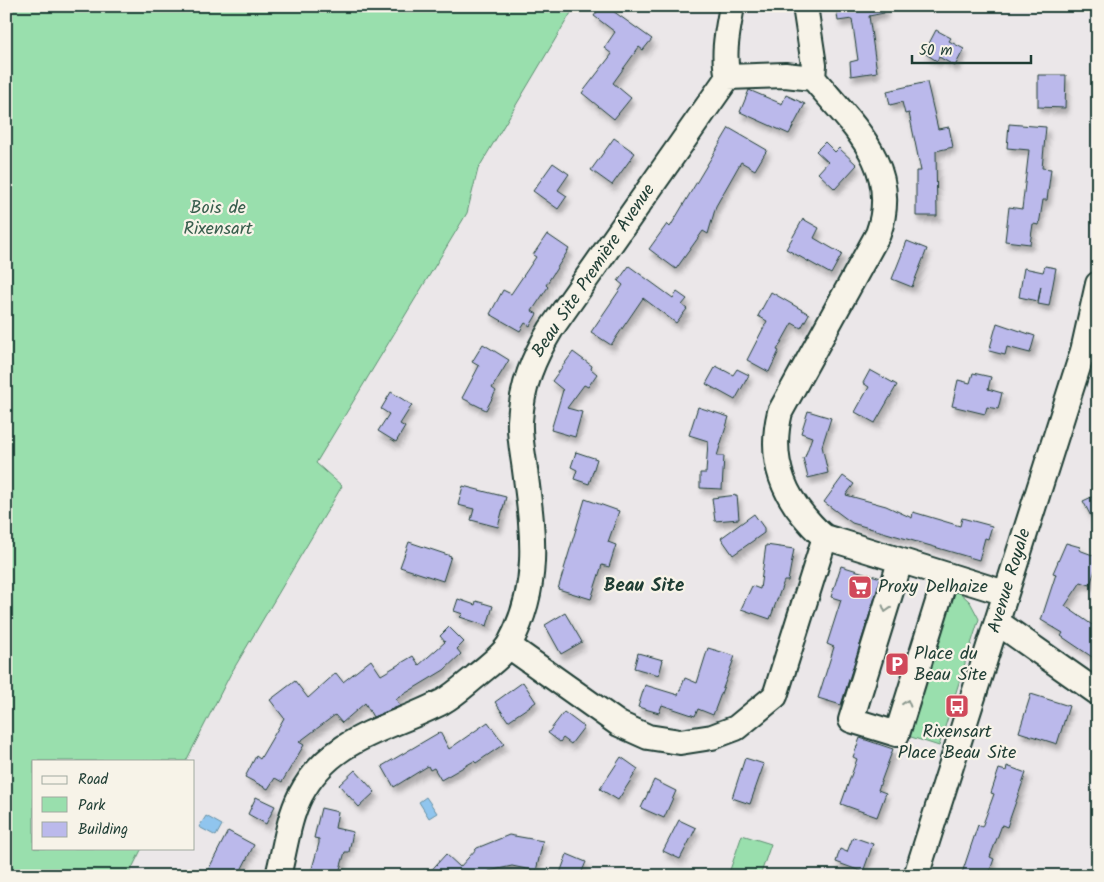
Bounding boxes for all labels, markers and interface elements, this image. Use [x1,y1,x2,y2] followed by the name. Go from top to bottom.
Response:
[912,32,1030,64] scale bar
[919,39,953,63] text: 50 m
[525,178,663,364] street label: Beau Site Première Avenue
[183,194,254,244] park label: Bois de Rixensart
[980,525,1040,637] street label: Avenue Royale
[604,571,684,601] district label: Beau Site
[878,573,988,602] place label: Proxy Delhaize
[847,574,873,600] supermarket icon: Proxy Delhaize
[881,604,891,612] one-way arrow
[914,640,987,690] place label: Place du Beau Site
[884,651,910,677] parking icon: Place du Beau Site
[944,693,970,719] bus stop icon: Rixensart Place Beau Site
[901,699,911,708] one-way arrow
[898,718,1016,768] place label: Rixensart Place Beau Site
[32,760,195,850] legend
[78,768,109,792] text: Road
[78,794,106,818] text: Park
[78,818,128,842] text: Building

